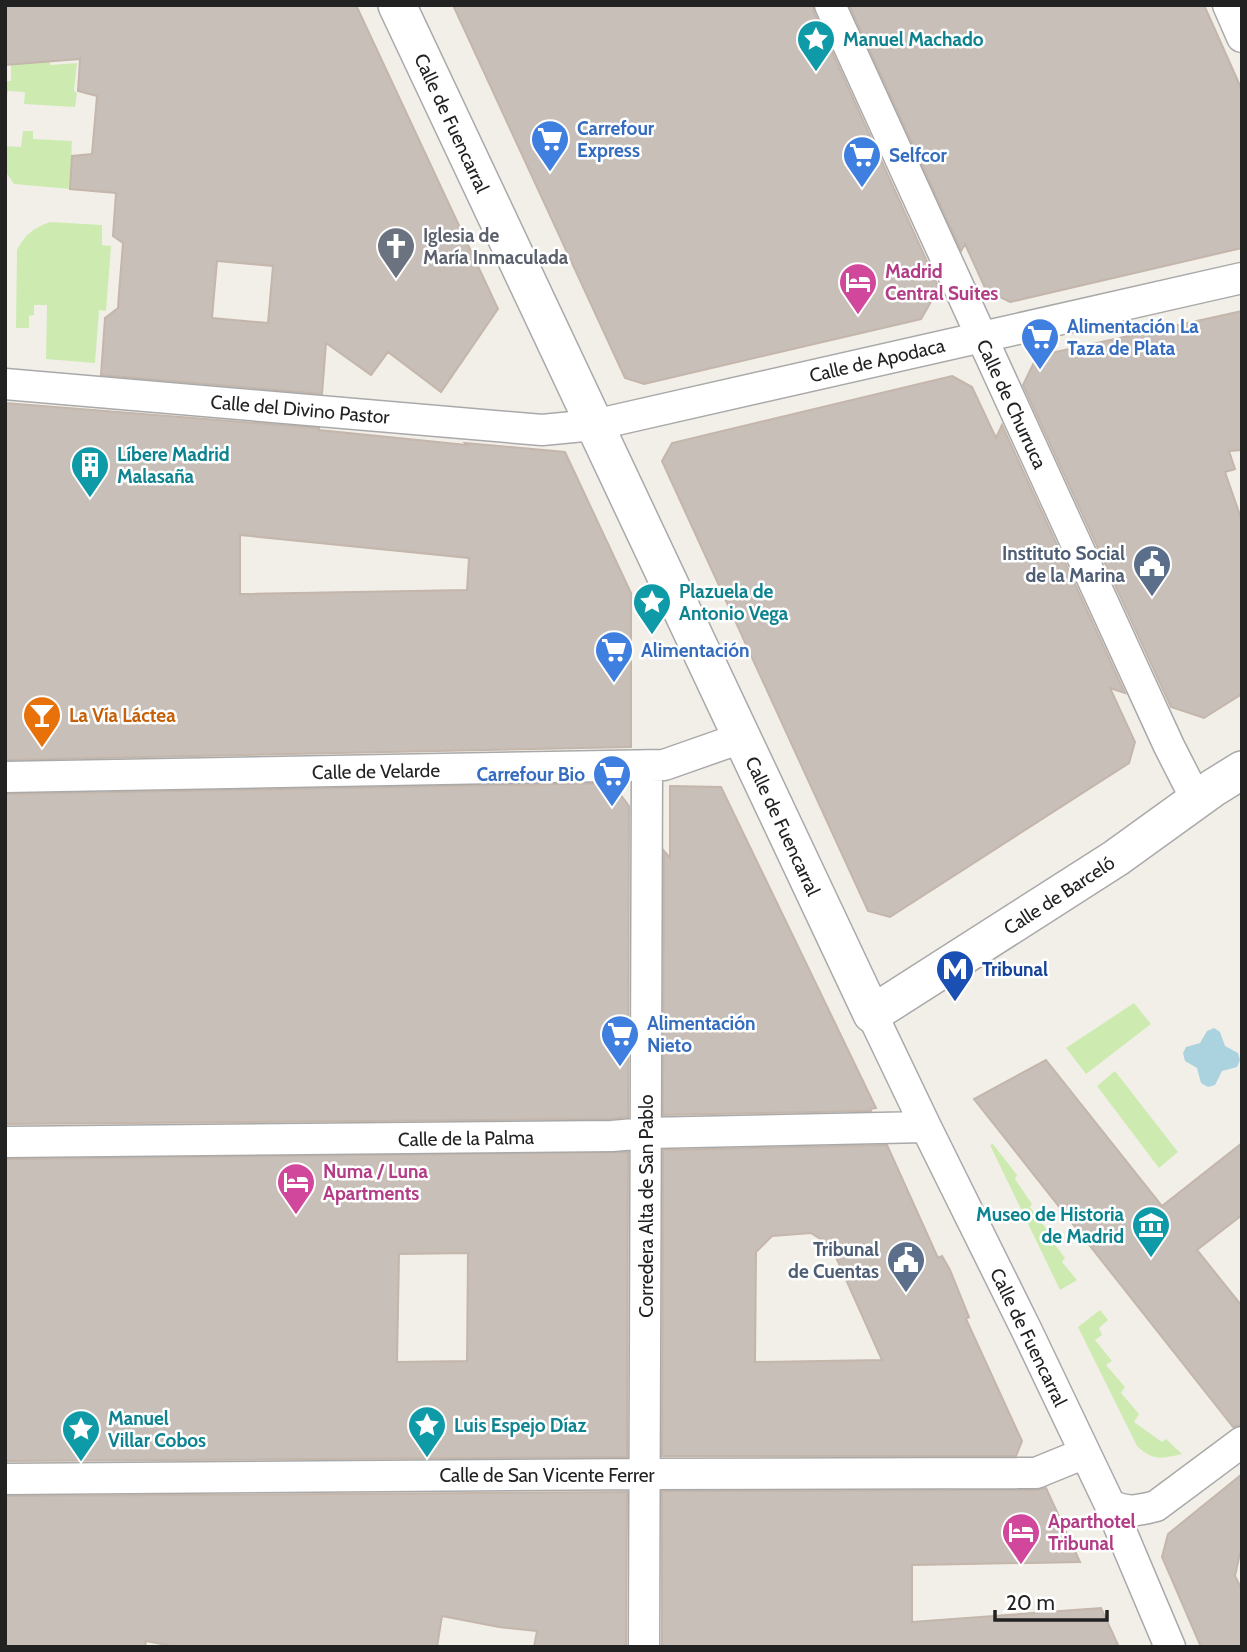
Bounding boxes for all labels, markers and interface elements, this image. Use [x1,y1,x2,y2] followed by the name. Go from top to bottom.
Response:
[795,18,837,73] place icon: Manuel Machado
[843,28,984,51] place label: Manuel Machado
[409,50,494,197] street label: Calle de Fuencarral
[577,117,655,162] place label: Carrefour Express
[529,118,571,173] supermarket icon: Carrefour Express
[841,134,883,189] supermarket icon: Selfcor
[889,144,947,167] place label: Selfcor
[423,224,569,269] place label: Iglesia de María Inmaculada
[375,225,417,280] church icon: Iglesia de María Inmaculada
[885,260,998,305] place label: Madrid Central Suites
[837,261,879,316] hotel icon: Madrid Central Suites
[1067,315,1199,360] place label: Alimentación La Taza de Plata
[1019,316,1061,371] supermarket icon: Alimentación La Taza de Plata
[807,334,947,387] street label: Calle de Apodaca
[972,336,1052,472] street label: Calle de Churruca
[210,390,390,429] street label: Calle del Divino Pastor
[117,443,230,488] place label: Líbere Madrid Malasaña
[69,444,111,499] building icon: Líbere Madrid Malasaña
[1002,542,1126,587] place label: Instituto Social de la Marina
[1131,543,1173,598] public building icon: Instituto Social de la Marina
[679,580,789,625] place label: Plazuela de Antonio Vega
[631,581,673,636] place icon: Plazuela de Antonio Vega
[593,629,635,684] supermarket icon: Alimentación
[641,639,749,662] place label: Alimentación
[21,694,63,749] bar icon: La Vía Láctea
[69,704,176,727] place label: La Vía Láctea
[591,753,633,808] supermarket icon: Carrefour Bio
[740,753,825,900] street label: Calle de Fuencarral
[312,759,441,784] street label: Calle de Velarde
[476,763,585,786] place label: Carrefour Bio
[1000,851,1119,940] street label: Calle de Barceló
[934,948,976,1003] metro station icon: Tribunal
[982,958,1048,981] place label: Tribunal
[647,1012,755,1057] place label: Alimentación Nieto
[599,1013,641,1068] supermarket icon: Alimentación Nieto
[635,1094,658,1318] street label: Corredera Alta de San Pablo
[398,1126,534,1151] street label: Calle de la Palma
[323,1160,428,1205] place label: Numa / Luna Apartments
[275,1161,317,1216] hotel icon: Numa / Luna Apartments
[976,1203,1125,1248] place label: Museo de Historia de Madrid
[1130,1204,1172,1259] museum icon: Museo de Historia de Madrid
[788,1238,879,1283] place label: Tribunal de Cuentas
[885,1239,927,1294] public building icon: Tribunal de Cuentas
[985,1264,1072,1411] street label: Calle de Fuencarral
[406,1404,448,1459] place icon: Luis Espejo Díaz
[108,1407,206,1452] place label: Manuel Villar Cobos
[60,1408,102,1463] place icon: Manuel Villar Cobos
[454,1414,586,1437] place label: Luis Espejo Díaz
[439,1464,655,1487] street label: Calle de San Vicente Ferrer
[1048,1510,1136,1555] place label: Aparthotel Tribunal
[1000,1511,1042,1566] hotel icon: Aparthotel Tribunal
[995,1578,1107,1622] scale bar
[1006,1590,1055,1615] text: 20 m

